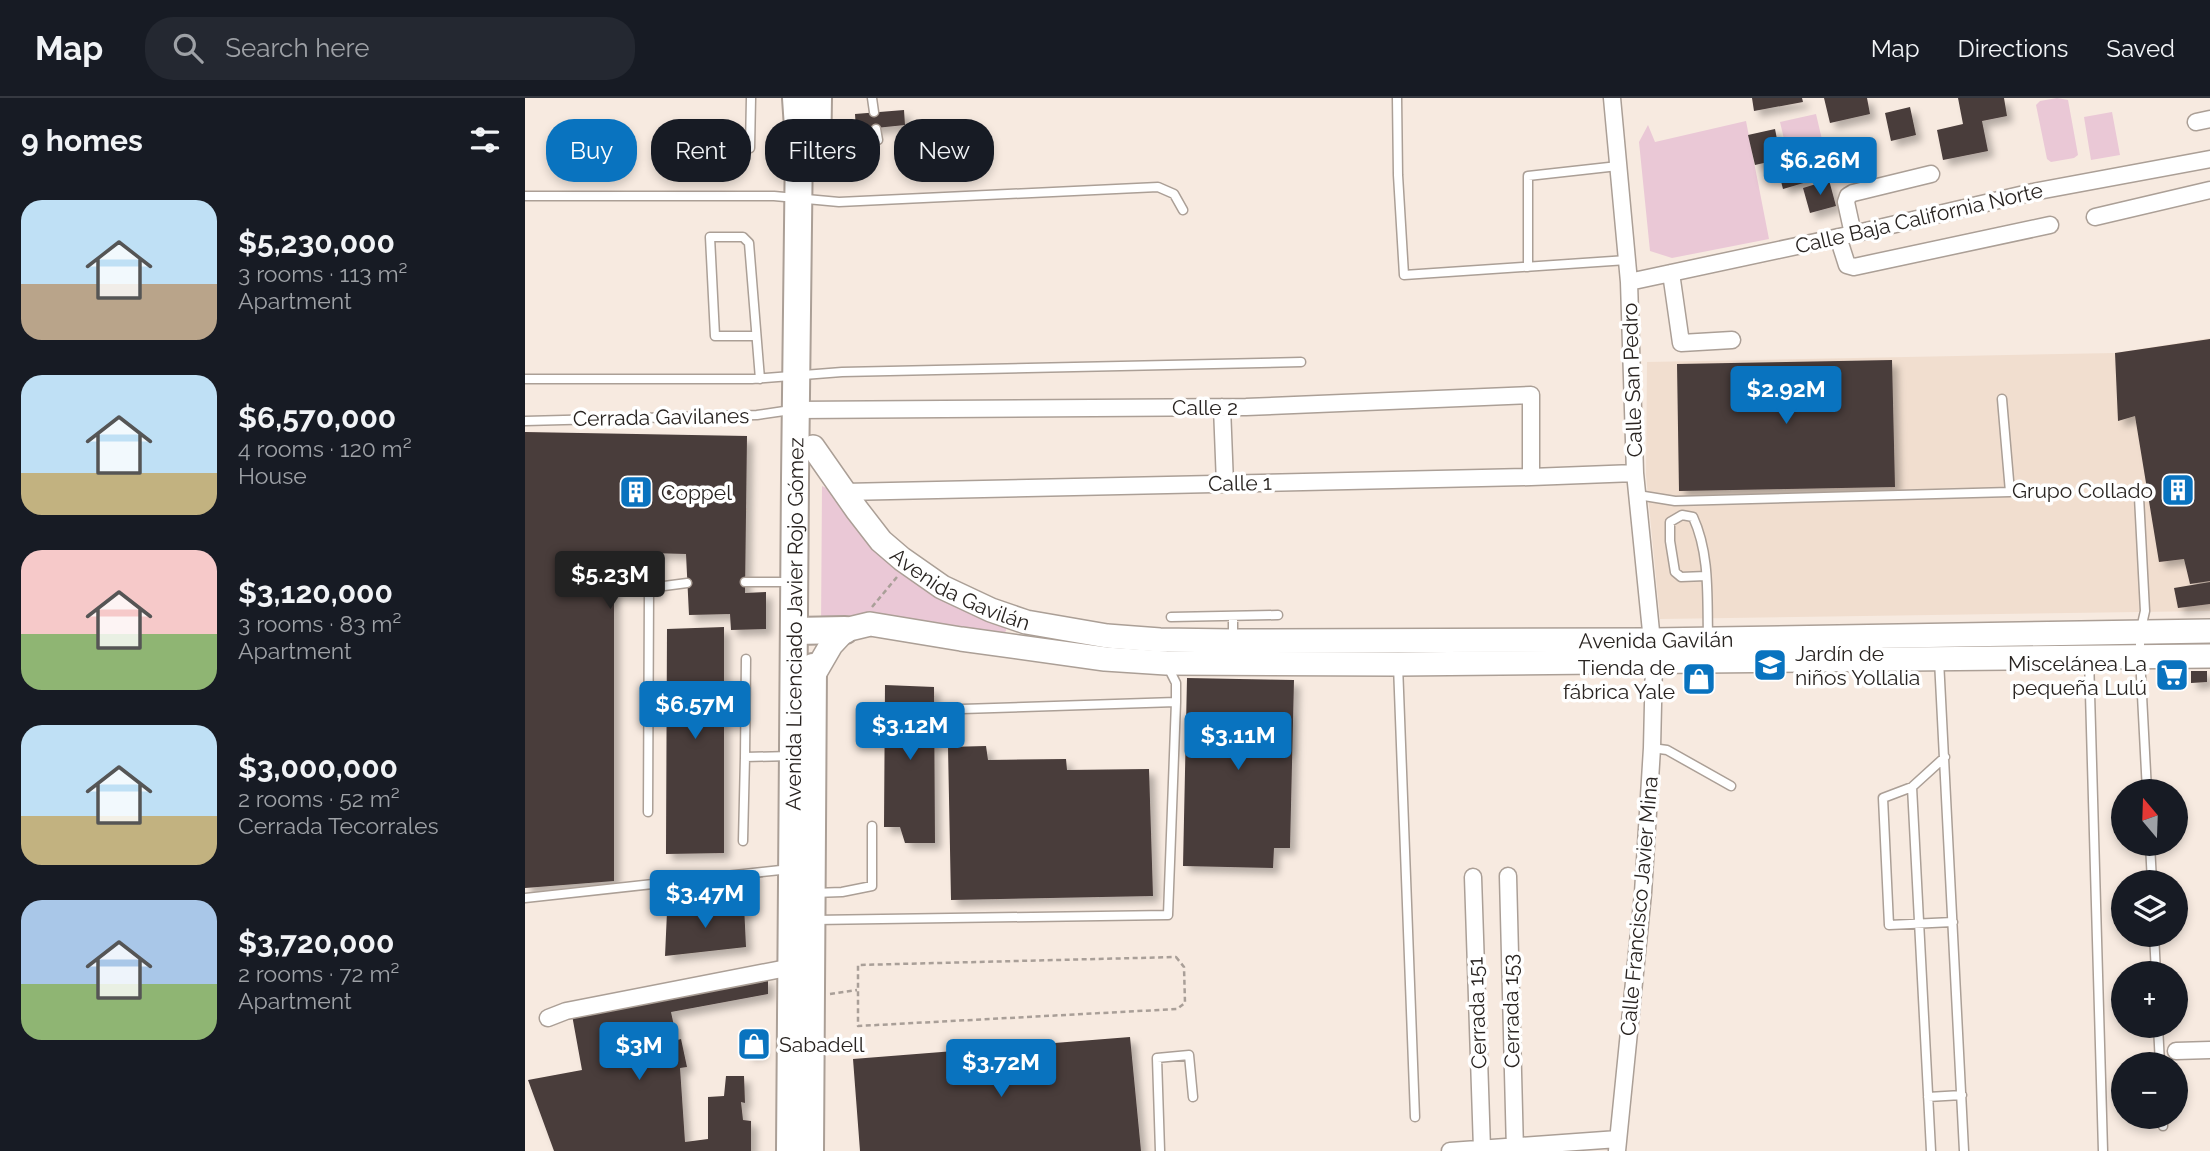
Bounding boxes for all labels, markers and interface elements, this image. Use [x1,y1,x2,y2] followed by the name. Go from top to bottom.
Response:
[145,17,635,80] search box
[35,29,103,68] text: Map
[169,29,207,67] icon: search
[225,33,370,63] text: Search here
[1871,34,1920,63] text: Map
[1958,34,2068,63] text: Directions
[2106,34,2175,63] text: Saved
[546,119,637,182] chip: Buy
[651,119,751,182] chip: Rent
[765,119,880,182] chip: Filters
[894,119,994,182] chip: New
[466,121,504,159] icon: filters
[21,123,143,158] text: 9 homes
[1763,138,1877,197] pin: $6.26M
[1780,146,1860,173] text: $6.26M
[1793,177,2045,259] street label: Calle Baja California Norte
[238,225,395,260] text: $5,230,000
[77,228,161,312] icon: home
[238,260,407,287] text: 3 rooms · 113 m²
[238,287,352,314] text: Apartment
[1617,302,1647,458] street label: Calle San Pedro
[1729,366,1843,426] pin: $2.92M
[1746,375,1826,402] text: $2.92M
[1172,395,1238,420] street label: Calle 2
[238,400,396,435] text: $6,570,000
[77,403,161,487] icon: home
[573,403,749,431] street label: Cerrada Gavilanes
[238,435,412,462] text: 4 rooms · 120 m²
[780,437,808,811] street label: Avenida Licenciado Javier Rojo Gómez
[238,462,307,489] text: House
[1208,470,1272,496] street label: Calle 1
[2159,471,2197,509] building icon: Grupo Collado
[617,473,655,511] building icon: Coppel
[2012,478,2153,503] place label: Grupo Collado
[661,480,732,505] place label: Coppel
[885,542,1034,635] street label: Avenida Gavilán
[553,552,667,611] pin: $5.23M
[571,560,649,587] text: $5.23M
[238,575,393,610] text: $3,120,000
[77,578,161,662] icon: home
[238,610,401,637] text: 3 rooms · 83 m²
[1579,626,1734,653] street label: Avenida Gavilán
[238,637,352,664] text: Apartment
[1795,641,1920,690] place label: Jardín de niños Yollalia
[1751,646,1789,684] school or university icon: Jardín de niños Yollalia
[2008,651,2147,700] place label: Miscelánea La pequeña Lulú
[1563,655,1675,704] place label: Tienda de fábrica Yale
[2153,656,2191,694] supermarket icon: Miscelánea La pequeña Lulú
[1680,660,1718,698] shop icon: Tienda de fábrica Yale
[638,682,752,741] pin: $6.57M
[655,690,735,717] text: $6.57M
[853,702,967,762] pin: $3.12M
[872,711,948,738] text: $3.12M
[1181,712,1295,772] pin: $3.11M
[1200,721,1276,748] text: $3.11M
[238,750,398,785] text: $3,000,000
[77,753,161,837] icon: home
[1615,775,1663,1037] street label: Calle Francisco Javier Mina
[2111,779,2187,856] north arrow
[2111,779,2188,1129] map controls
[238,785,400,812] text: 2 rooms · 52 m²
[238,812,439,839] text: Cerrada Tecorrales
[648,870,762,930] pin: $3.47M
[2111,870,2188,947] button: layers
[666,879,744,906] text: $3.47M
[238,925,394,960] text: $3,720,000
[77,928,161,1012] icon: home
[1498,954,1524,1068] street label: Cerrada 153
[1463,957,1491,1069] street label: Cerrada 151
[238,960,399,987] text: 2 rooms · 72 m²
[2111,961,2188,1038] button: +
[238,987,352,1014] text: Apartment
[605,1023,673,1082] pin: $3M
[735,1025,773,1063] shop icon: Sabadell
[615,1031,663,1058] text: $3M
[779,1032,865,1057] place label: Sabadell
[944,1040,1058,1099] pin: $3.72M
[962,1048,1040,1075] text: $3.72M
[2111,1052,2188,1129] button: −

